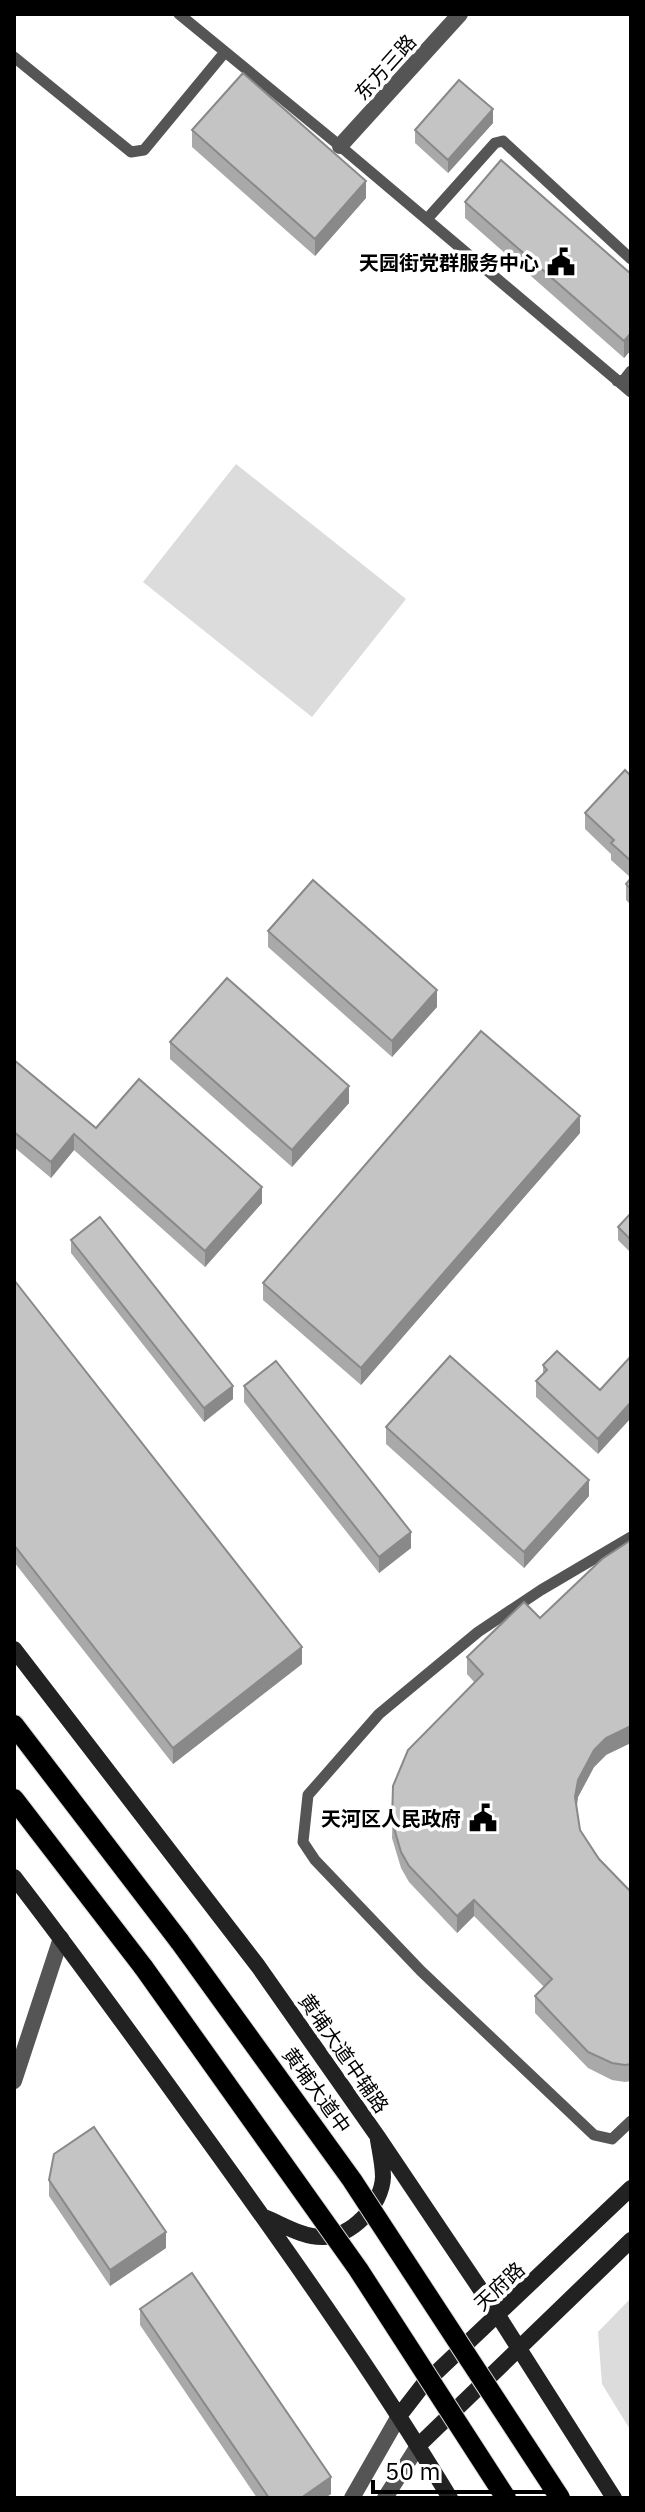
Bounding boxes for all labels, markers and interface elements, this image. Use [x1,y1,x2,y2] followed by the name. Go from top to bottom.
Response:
[348,28,422,106] street label: 东方三路
[546,247,576,277] public building icon: 天园街党群服务中心
[359,249,539,276] place label: 天园街党群服务中心
[468,1803,498,1833] public building icon: 天河区人民政府
[321,1805,461,1832] place label: 天河区人民政府
[294,1989,394,2117] street label: 黄埔大道中辅路
[278,2042,356,2138] street label: 黄埔大道中
[468,2256,530,2316] street label: 天府路
[373,2444,557,2494] scale bar
[385,2455,440,2487] text: 50 m

